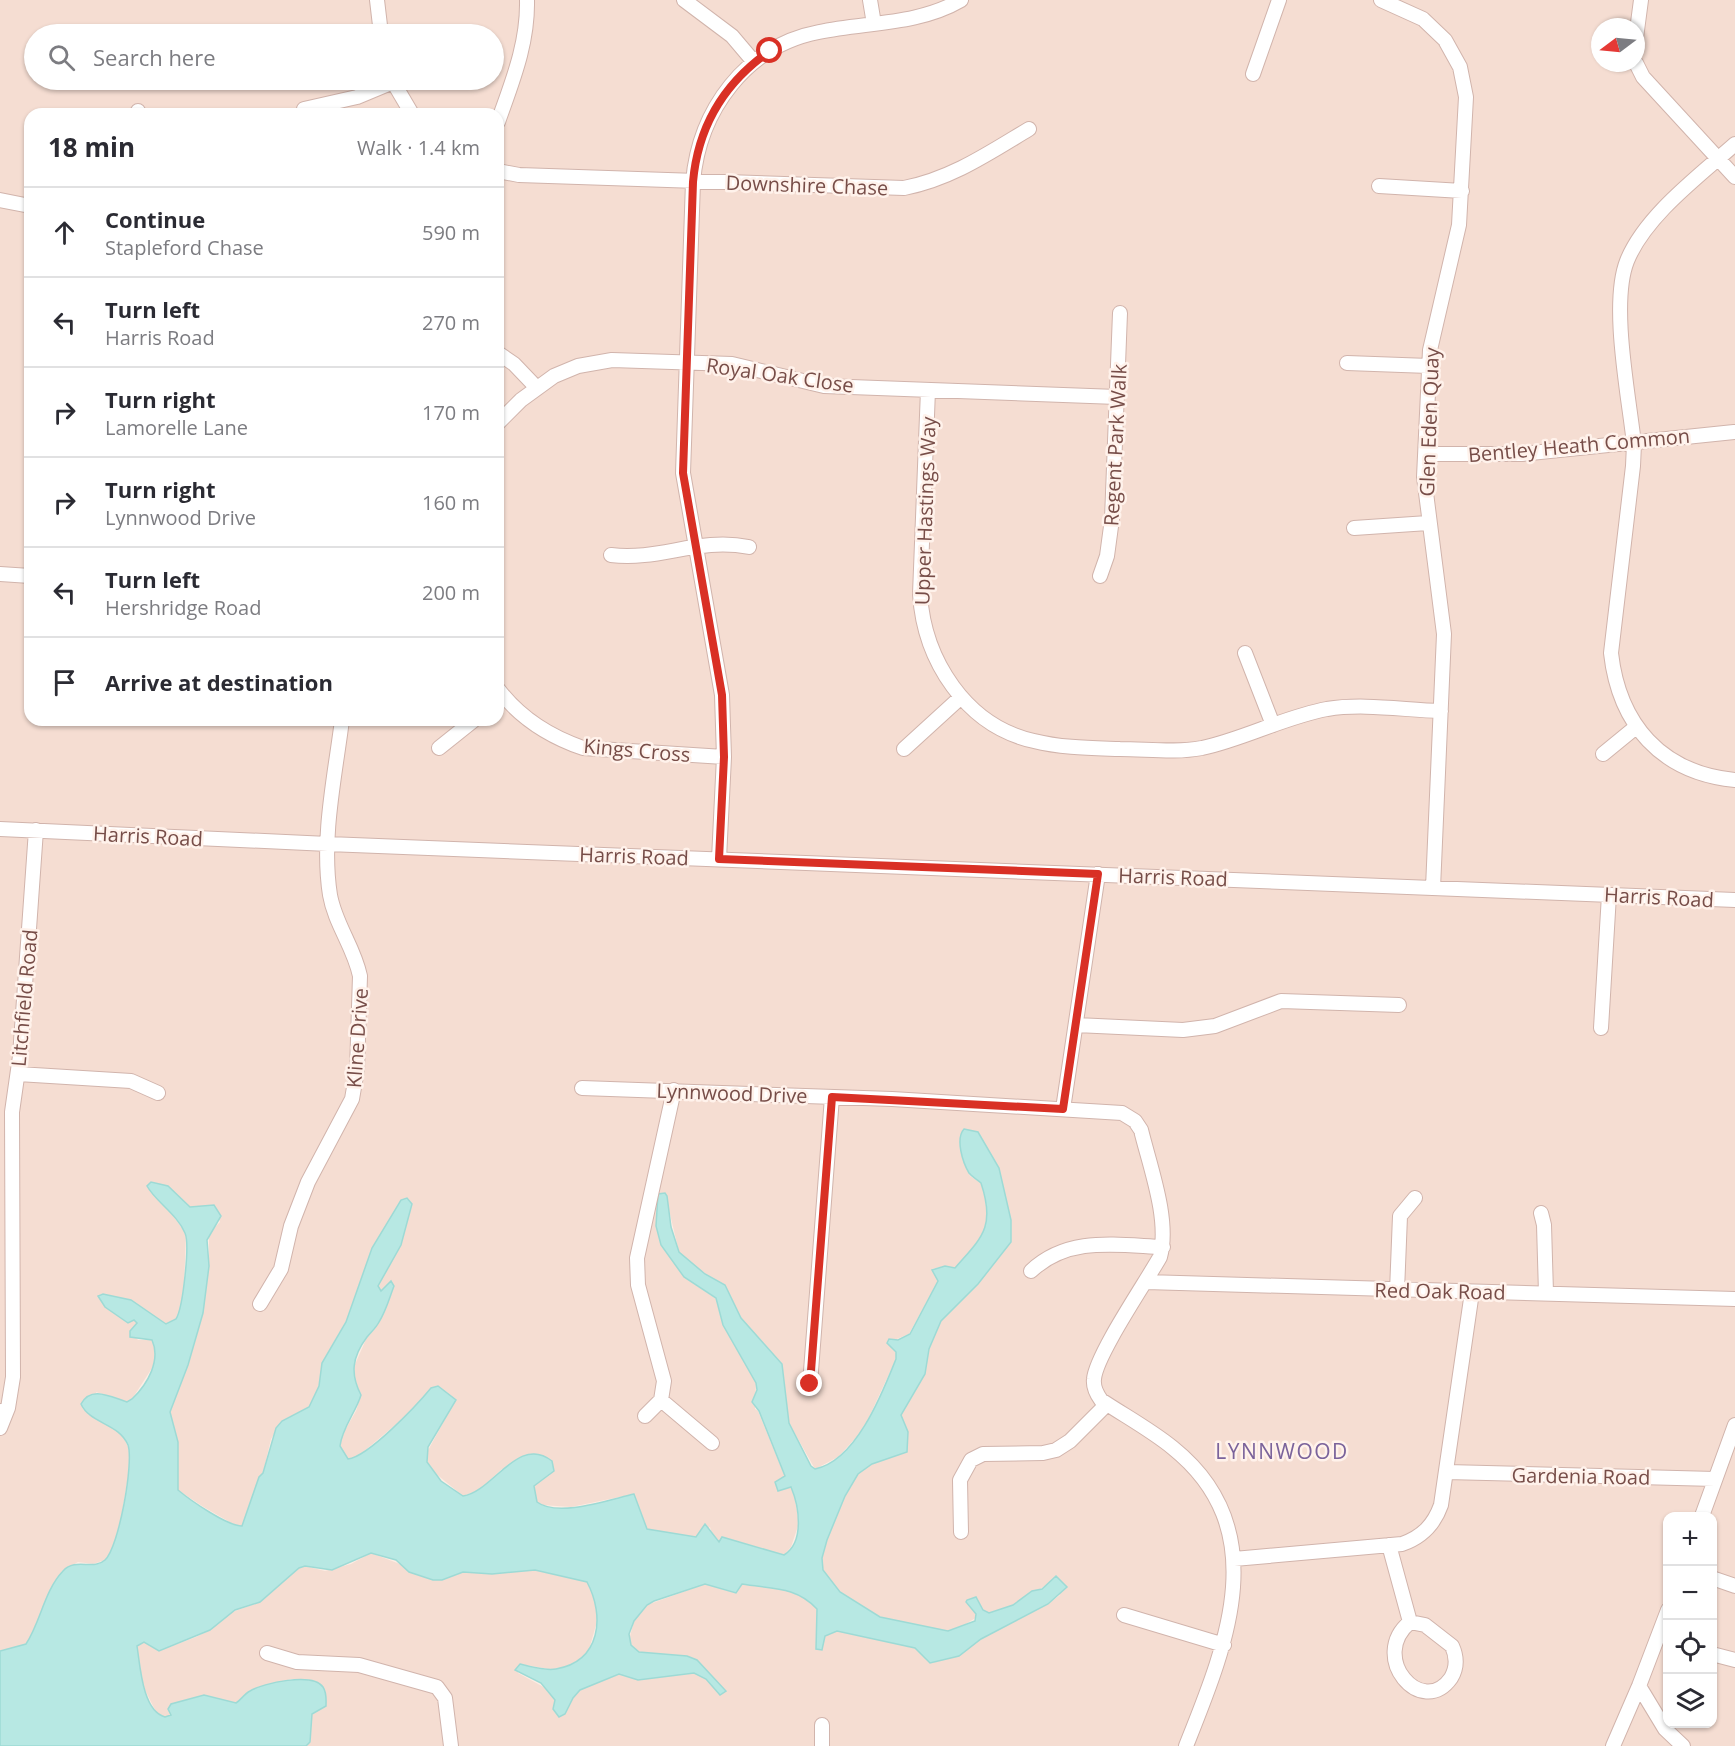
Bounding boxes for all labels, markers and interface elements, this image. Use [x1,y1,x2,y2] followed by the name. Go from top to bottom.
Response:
[1591,18,1645,72] north arrow
[24,24,504,90] search box
[756,37,782,63] route start
[45,41,78,74] icon: search
[93,42,216,72] text: Search here
[48,129,135,165] text: 18 min
[357,134,480,161] text: Walk · 1.4 km
[725,169,889,201] street label: Downshire Chase
[105,204,205,234] text: Continue
[48,216,81,249] icon: ahead
[422,219,480,246] text: 590 m
[105,234,264,261] text: Stapleford Chase
[105,294,200,324] text: Turn left
[48,306,81,339] icon: left
[422,309,480,336] text: 270 m
[105,324,215,351] text: Harris Road
[1413,346,1445,497] street label: Glen Eden Quay
[705,351,855,399] street label: Royal Oak Close
[1097,363,1133,527] street label: Regent Park Walk
[105,384,216,414] text: Turn right
[48,396,81,429] icon: right
[422,399,480,426] text: 170 m
[105,414,248,441] text: Lamorelle Lane
[908,415,942,606] street label: Upper Hastings Way
[1467,422,1691,468] street label: Bentley Heath Common
[105,474,216,504] text: Turn right
[48,486,81,519] icon: right
[422,489,480,516] text: 160 m
[105,504,256,531] text: Lynnwood Drive
[105,564,200,594] text: Turn left
[48,576,81,609] icon: left
[422,579,480,606] text: 200 m
[105,594,261,621] text: Hershridge Road
[48,666,81,699] icon: arrive
[105,667,333,697] text: Arrive at destination
[583,732,691,768] street label: Kings Cross
[93,820,203,852] street label: Harris Road
[579,841,689,871] street label: Harris Road
[1118,862,1228,892] street label: Harris Road
[1604,881,1714,913] street label: Harris Road
[5,928,43,1068] street label: Litchfield Road
[340,987,374,1089] street label: Kline Drive
[656,1077,808,1109] street label: Lynnwood Drive
[1374,1276,1506,1306] street label: Red Oak Road
[796,1370,822,1396] route end
[1215,1437,1349,1465] district label: LYNNWOOD
[1511,1461,1651,1491] street label: Gardenia Road
[1663,1512,1717,1728] map controls
[1663,1512,1717,1566] button: +
[1663,1566,1717,1620] button: −
[1663,1620,1717,1674] button: locate
[1663,1674,1717,1728] button: layers

